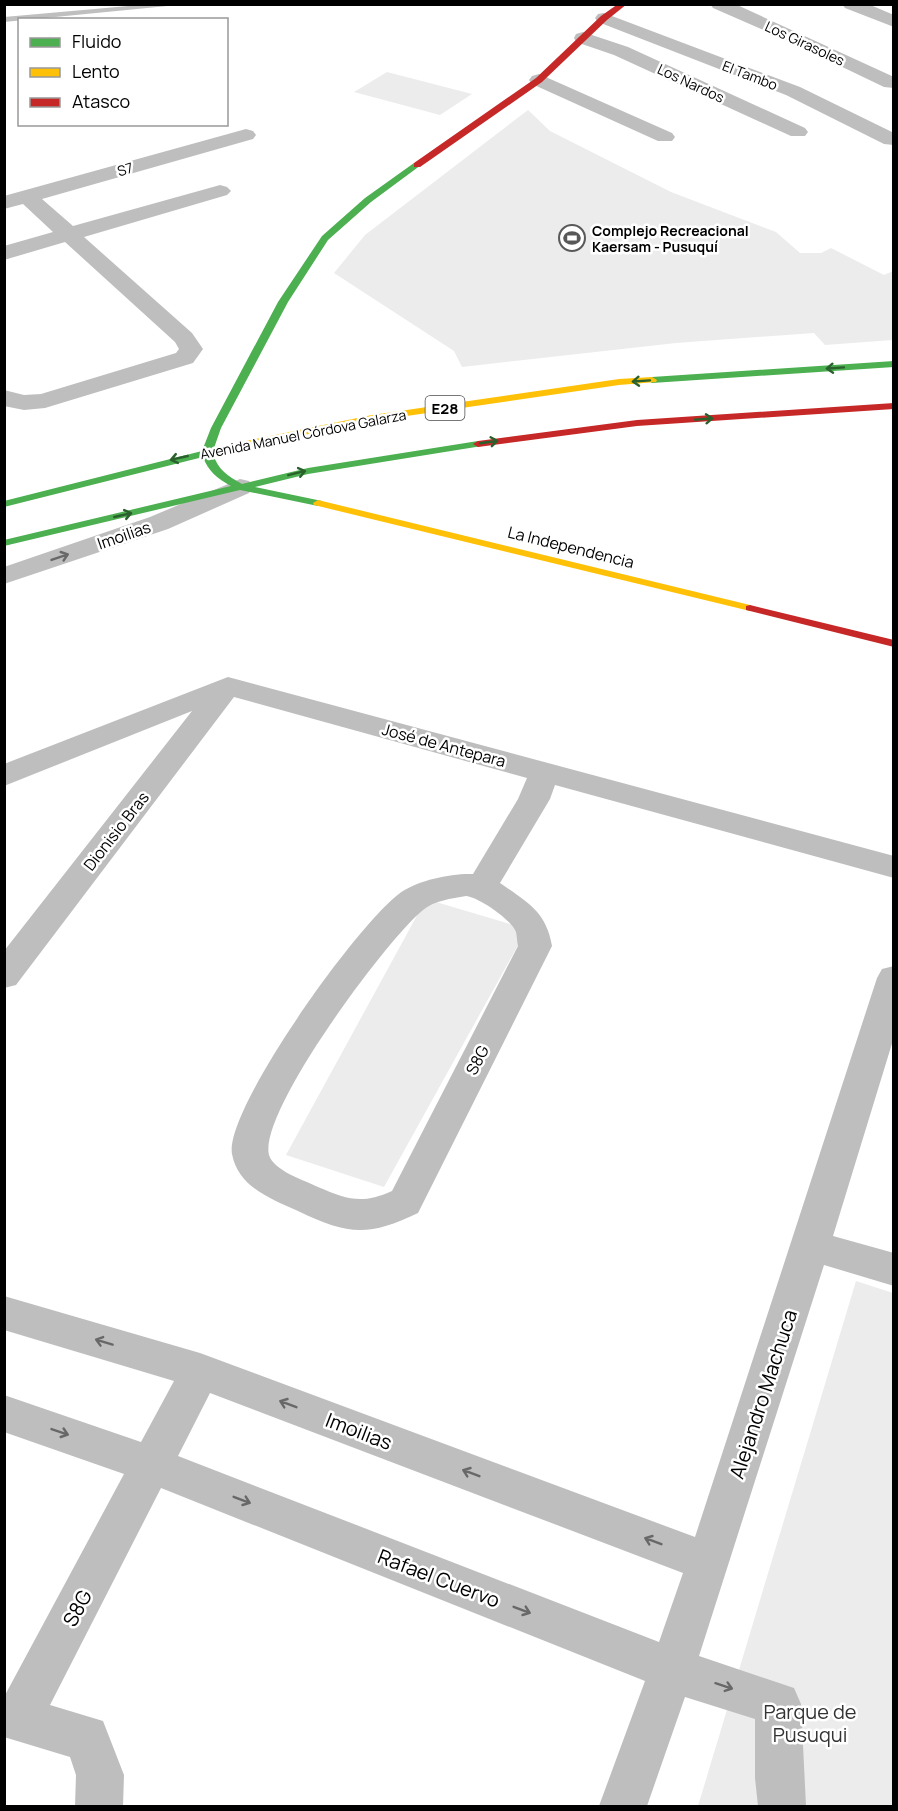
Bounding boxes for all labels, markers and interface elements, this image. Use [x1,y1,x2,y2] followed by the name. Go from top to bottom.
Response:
[762,16,848,70] street label: Los Girasoles
[18,18,228,126] legend
[72,29,121,53] text: Fluido
[720,56,780,94] street label: El Tambo
[72,59,120,83] text: Lento
[655,59,727,107] street label: Los Nardos
[72,89,130,113] text: Atasco
[115,158,135,180] street label: S7
[592,221,749,256] place label: Complejo Recreacional Kaersam - Pusuquí
[557,223,587,253] sports icon: Complejo Recreacional Kaersam - Pusuquí
[826,362,846,373] one-way arrow
[631,375,651,386] one-way arrow
[426,396,464,420] road number: E28
[198,405,408,463] street label: Avenida Manuel Córdova Galarza
[693,413,713,424] one-way arrow
[479,436,499,447] one-way arrow
[170,453,189,465] one-way arrow
[287,467,306,479] one-way arrow
[113,508,132,520] one-way arrow
[94,516,154,554] street label: Imoilias
[506,521,636,573] street label: La Independencia
[50,551,69,562] one-way arrow
[380,718,508,772] street label: José de Antepara
[78,787,154,875] street label: Dionisio Bras
[460,1041,494,1079] street label: S8G
[723,1306,803,1482] street label: Alejandro Machuca
[94,1336,113,1347] one-way arrow
[279,1398,298,1409] one-way arrow
[322,1406,396,1456] street label: Imoilias
[50,1428,69,1439] one-way arrow
[462,1467,481,1478] one-way arrow
[233,1495,251,1506] one-way arrow
[644,1535,663,1546] one-way arrow
[374,1542,504,1614] street label: Rafael Cuervo
[56,1585,98,1631] street label: S8G
[512,1605,530,1616] one-way arrow
[714,1682,733,1693] one-way arrow
[764,1698,856,1748] park label: Parque de Pusuqui

